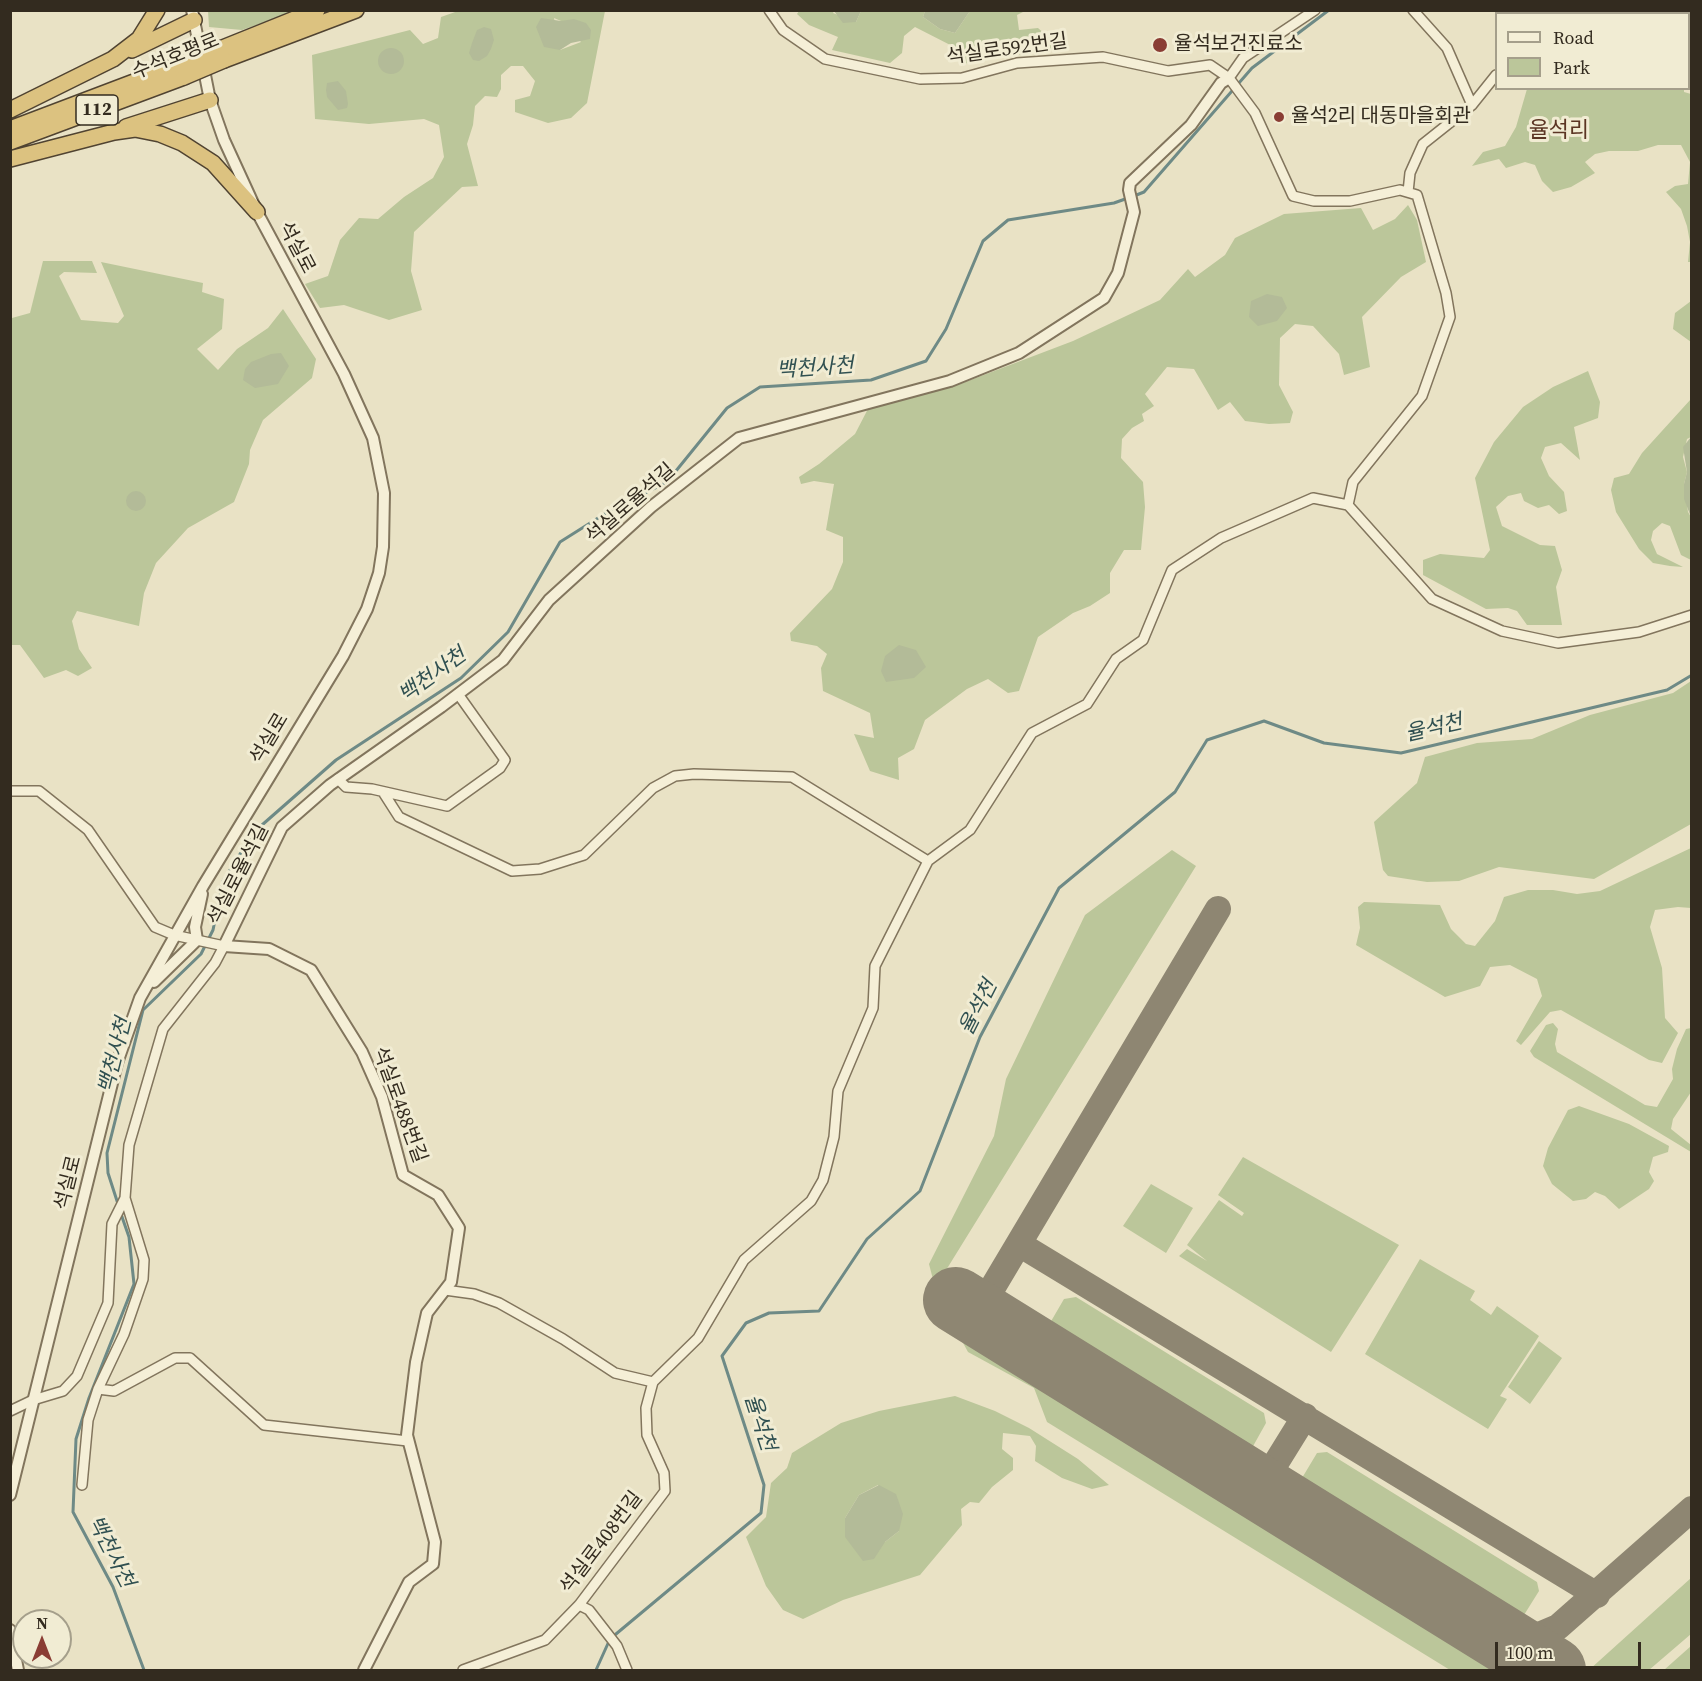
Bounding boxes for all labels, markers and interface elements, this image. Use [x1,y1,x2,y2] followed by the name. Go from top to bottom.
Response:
[1495,12,1690,90] legend
[1553,25,1594,50] text: Road
[129,29,223,85] street label: 수석호평로
[945,30,1069,70] street label: 석실로592번길
[1174,33,1303,57] place label: 율석보건진료소
[1151,36,1169,54] marker: 율석보건진료소
[1553,55,1590,80] text: Park
[76,95,118,125] road number: 112
[1291,105,1471,129] place label: 율석2리 대동마을회관
[1272,110,1286,124] marker: 율석2리 대동마을회관
[1529,118,1589,144] district label: 율석리
[272,218,320,278] street label: 석실로
[776,354,854,384] water label: 백천사천
[581,459,681,549] street label: 석실로율석길
[394,643,472,709] water label: 백천사천
[245,709,295,769] street label: 석실로
[1403,710,1465,748] water label: 율석천
[203,820,275,930] street label: 석실로율석길
[955,976,1003,1040] water label: 율석천
[94,1015,138,1097] water label: 백천사천
[367,1044,431,1166] street label: 석실로488번길
[51,1153,87,1213] street label: 석실로
[738,1392,780,1454] water label: 율석천
[556,1487,648,1599] street label: 석실로408번길
[81,1512,139,1592] water label: 백천사천
[12,1609,72,1669] north arrow
[36,1612,48,1634] text: N
[1498,1630,1644,1668] scale bar
[1506,1640,1553,1665] text: 100 m

